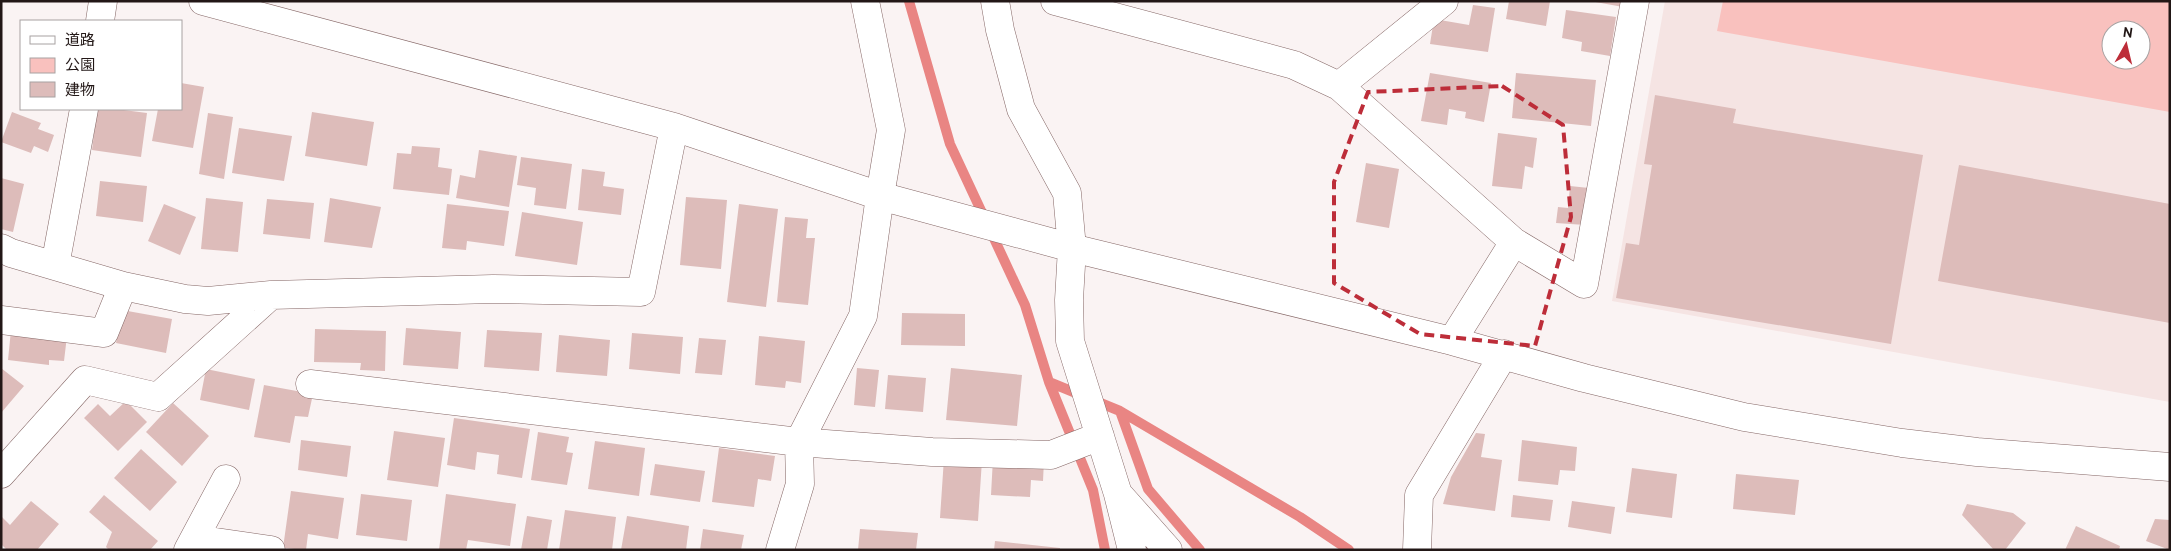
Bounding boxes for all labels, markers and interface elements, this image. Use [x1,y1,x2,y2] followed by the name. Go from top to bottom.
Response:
[20,20,182,110] legend
[2101,20,2151,70] north arrow
[2121,24,2134,43] text: N
[65,32,95,51] text: 道路
[65,57,95,76] text: 公園
[65,82,95,101] text: 建物

